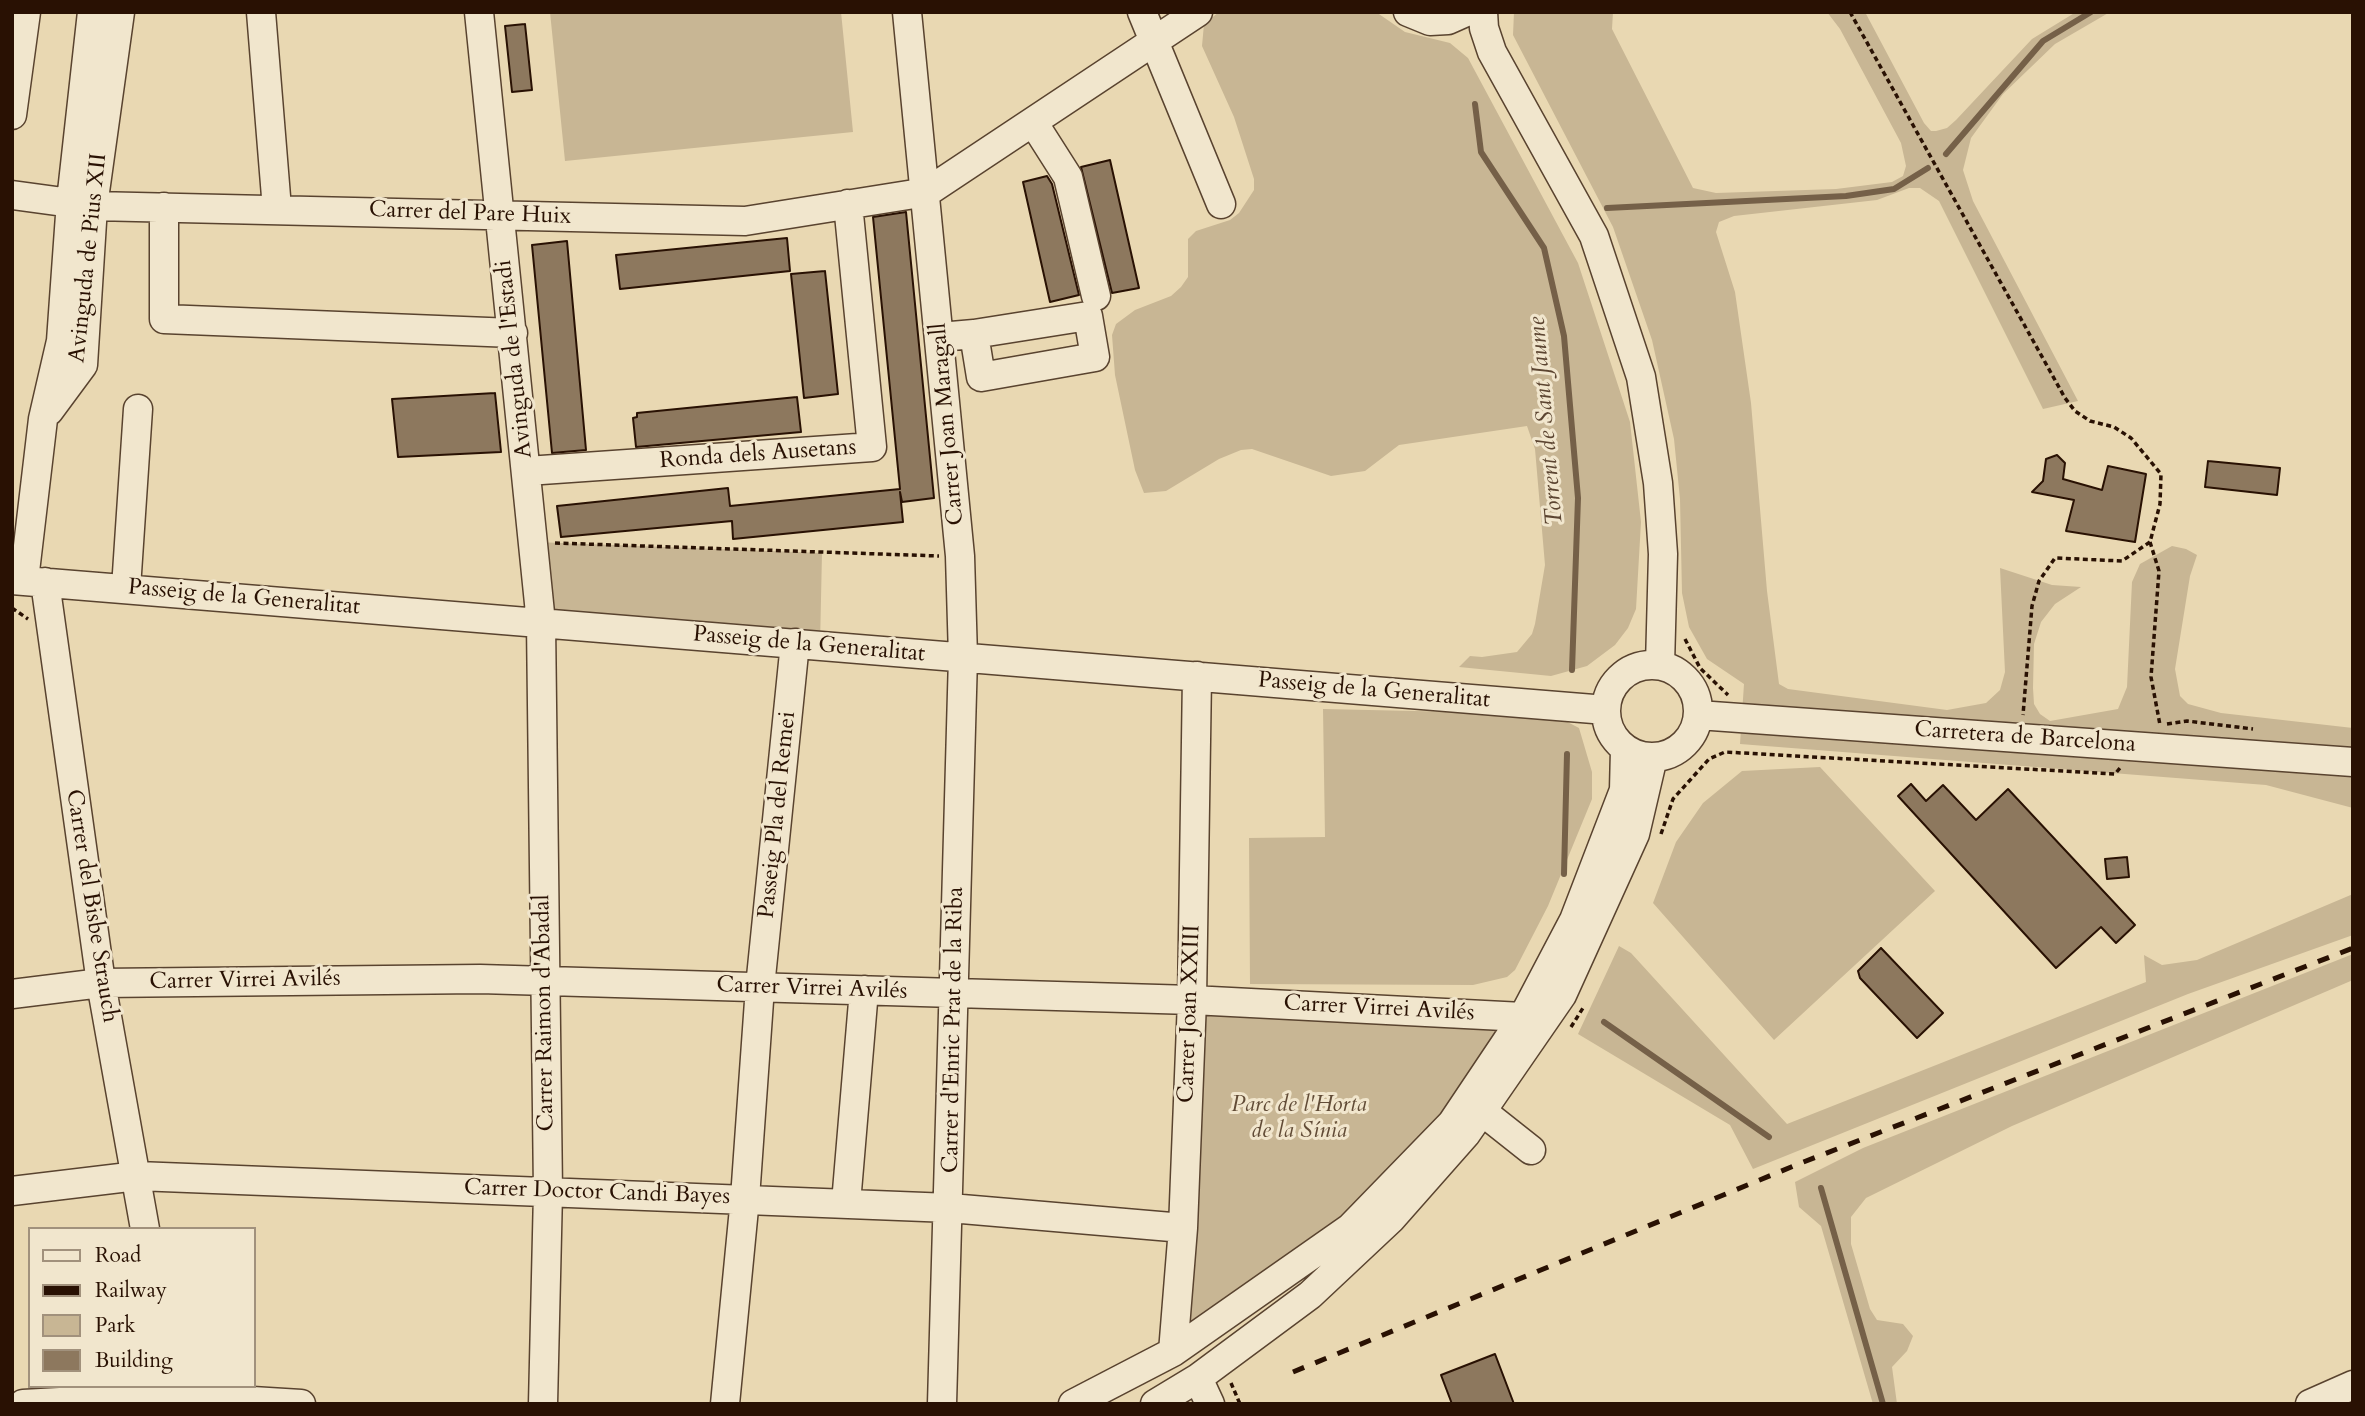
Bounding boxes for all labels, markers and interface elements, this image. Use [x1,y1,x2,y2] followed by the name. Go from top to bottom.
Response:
[64,152,114,364] street label: Avinguda de Pius XII
[368,197,572,231] street label: Carrer del Pare Huix
[491,259,539,459] street label: Avinguda de l'Estadi
[1524,315,1570,527] water label: Torrent de Sant Jaume
[925,322,971,526] street label: Carrer Joan Maragall
[659,434,857,476] street label: Ronda dels Ausetans
[127,574,361,622] street label: Passeig de la Generalitat
[692,621,926,669] street label: Passeig de la Generalitat
[1257,667,1491,715] street label: Passeig de la Generalitat
[753,710,803,920] street label: Passeig Pla del Remei
[1913,716,2137,760] street label: Carretera de Barcelona
[59,787,123,1025] street label: Carrer del Bisbe Strauch
[938,887,970,1173] street label: Carrer d'Enric Prat de la Riba
[529,894,561,1132] street label: Carrer Raimon d'Abadal
[1173,924,1207,1104] street label: Carrer Joan XXIII
[149,966,341,996] street label: Carrer Virrei Avilés
[716,972,908,1006] street label: Carrer Virrei Avilés
[1283,990,1475,1028] street label: Carrer Virrei Avilés
[1231,1092,1367,1146] park label: Parc de l'Horta de la Sínia
[463,1175,731,1211] street label: Carrer Doctor Candi Bayes
[28,1227,256,1388] legend
[95,1241,141,1270] text: Road
[95,1276,167,1305] text: Railway
[95,1311,135,1340] text: Park
[95,1346,173,1375] text: Building

